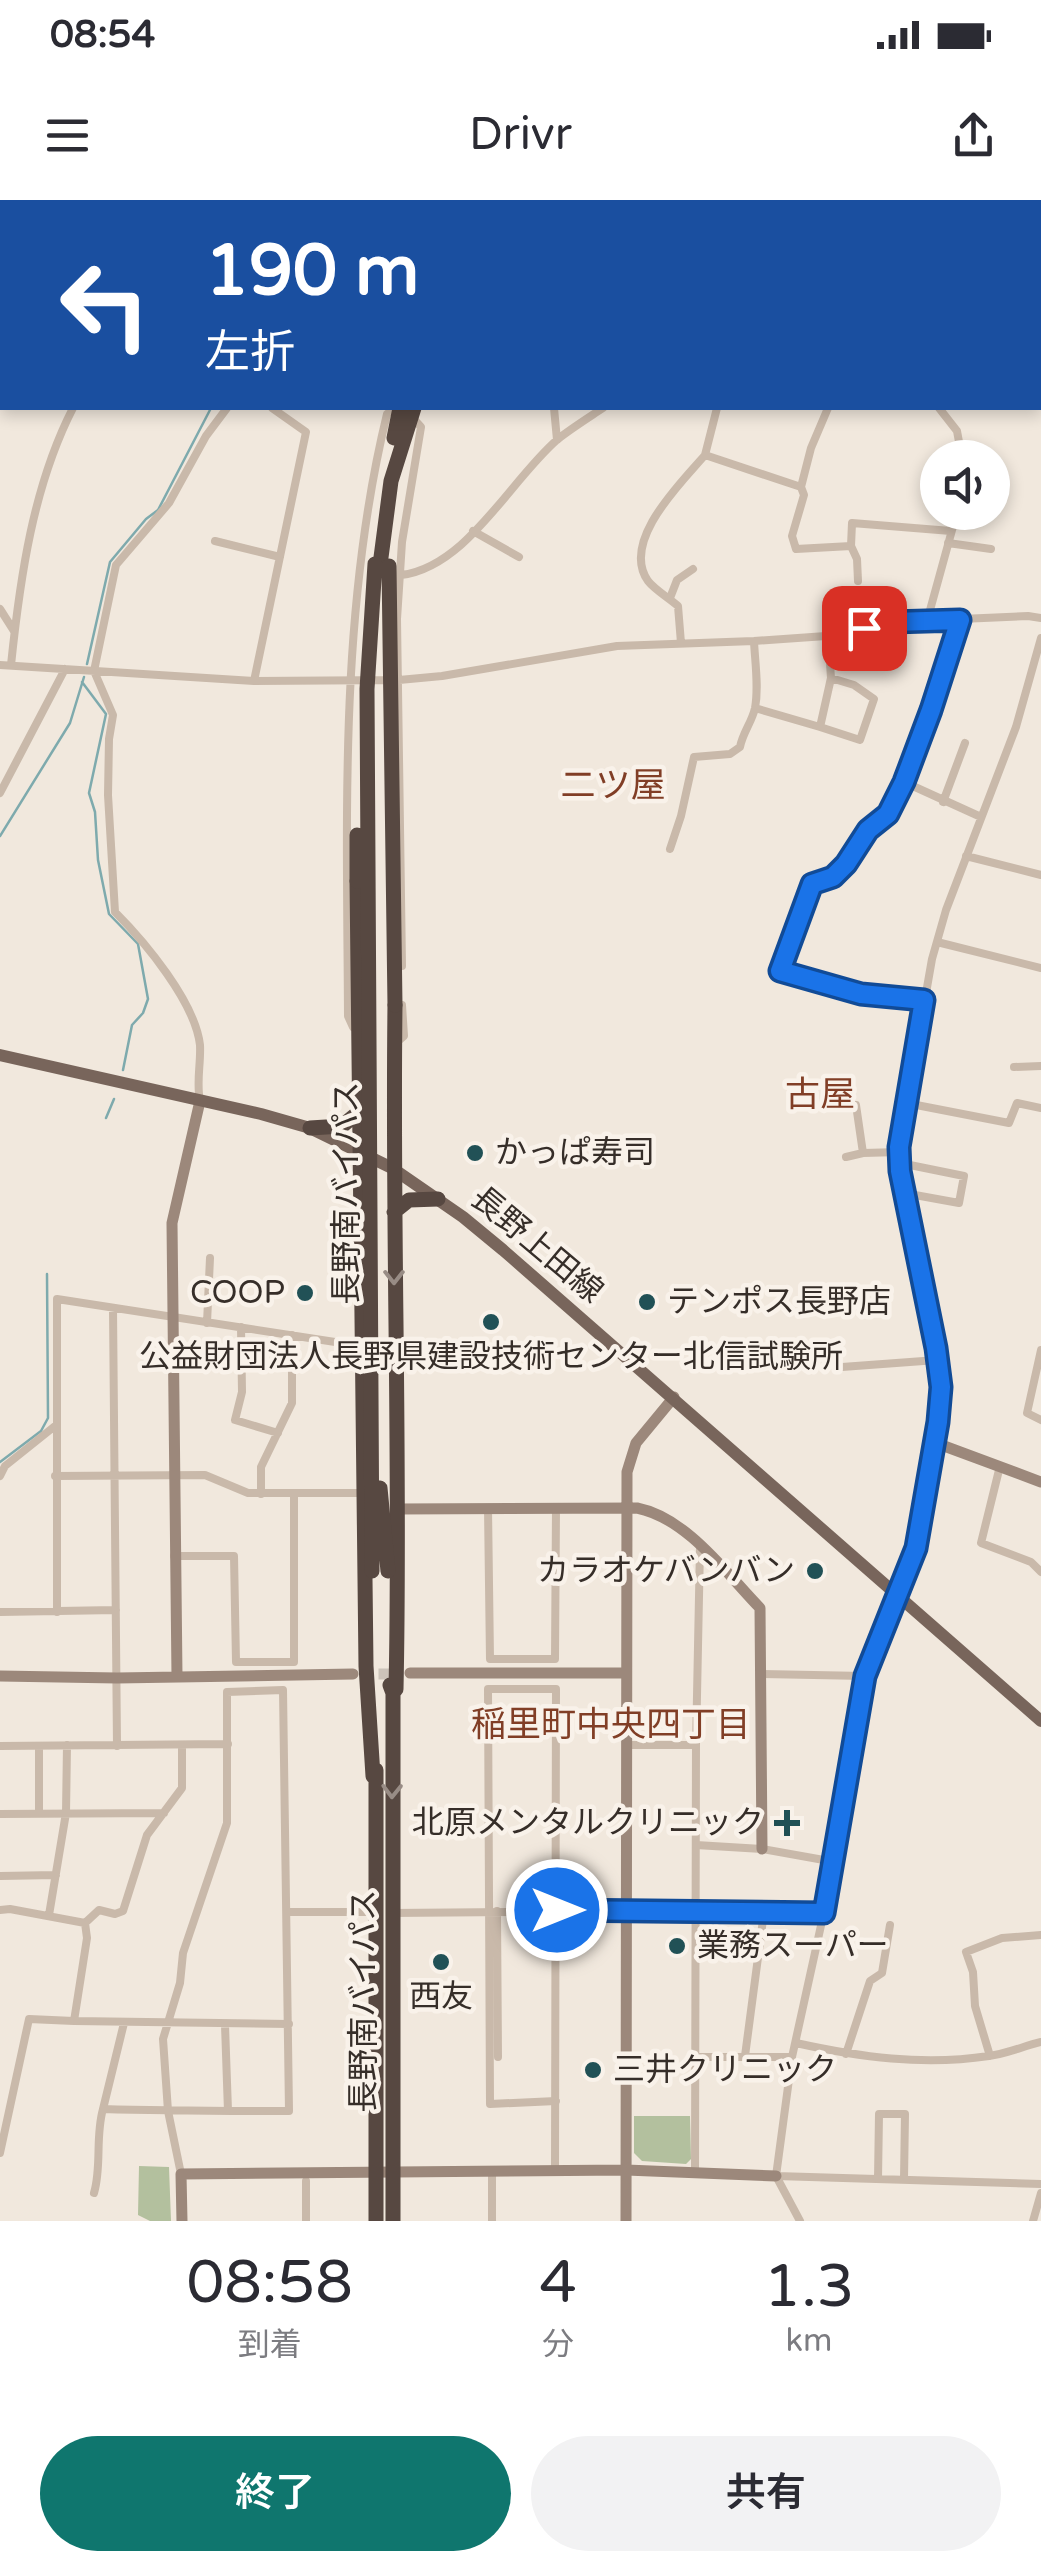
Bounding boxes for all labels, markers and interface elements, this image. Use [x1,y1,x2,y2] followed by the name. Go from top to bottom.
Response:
[50,12,155,58] text: 08:54
[40,108,95,163] icon: menu
[469,108,572,162] text: Drivr
[946,108,1001,163] icon: share
[205,230,419,314] text: 190 m
[40,240,170,370] icon: left
[205,326,295,380] text: 左折
[920,440,1010,530] map controls
[920,440,1010,530] button: sound
[822,586,907,671] pin
[837,601,892,656] icon: arrive
[560,765,666,807] district label: 二ツ屋
[785,1074,855,1116] district label: 古屋
[328,1081,366,1305] street label: 長野南バイパス
[495,1134,655,1172] place label: かっぱ寿司
[464,1142,486,1164] marker: かっぱ寿司
[463,1179,611,1311] street label: 長野上田線
[383,1270,405,1285] one-way arrow
[190,1274,285,1312] place label: COOP
[294,1282,316,1304] marker: COOP
[667,1283,891,1321] place label: テンポス長野店
[636,1291,658,1313] marker: テンポス長野店
[480,1311,502,1333] marker: 公益財団法人長野県建設技術センター北信試験所
[139,1338,843,1376] place label: 公益財団法人長野県建設技術センター北信試験所
[537,1552,795,1590] place label: カラオケバンバン
[804,1560,826,1582] marker: カラオケバンバン
[471,1704,751,1746] district label: 稲里町中央四丁目
[381,1784,403,1799] one-way arrow
[412,1804,764,1842] place label: 北原メンタルクリニック
[774,1810,800,1836] marker: 北原メンタルクリニック
[505,1858,609,1962] position arrow
[345,1889,383,2113] street label: 長野南バイパス
[697,1927,889,1965] place label: 業務スーパー
[666,1935,688,1957] marker: 業務スーパー
[430,1951,452,1973] marker: 西友
[409,1978,473,2016] place label: 西友
[613,2051,837,2089] place label: 三井クリニック
[582,2059,604,2081] marker: 三井クリニック
[187,2247,353,2319] text: 08:58
[539,2247,577,2319] text: 4
[764,2251,854,2323] text: 1.3
[786,2322,832,2360] text: km
[238,2326,302,2364] text: 到着
[542,2326,574,2364] text: 分
[40,2436,511,2551] button: 終了
[531,2436,1001,2551] button: 共有

